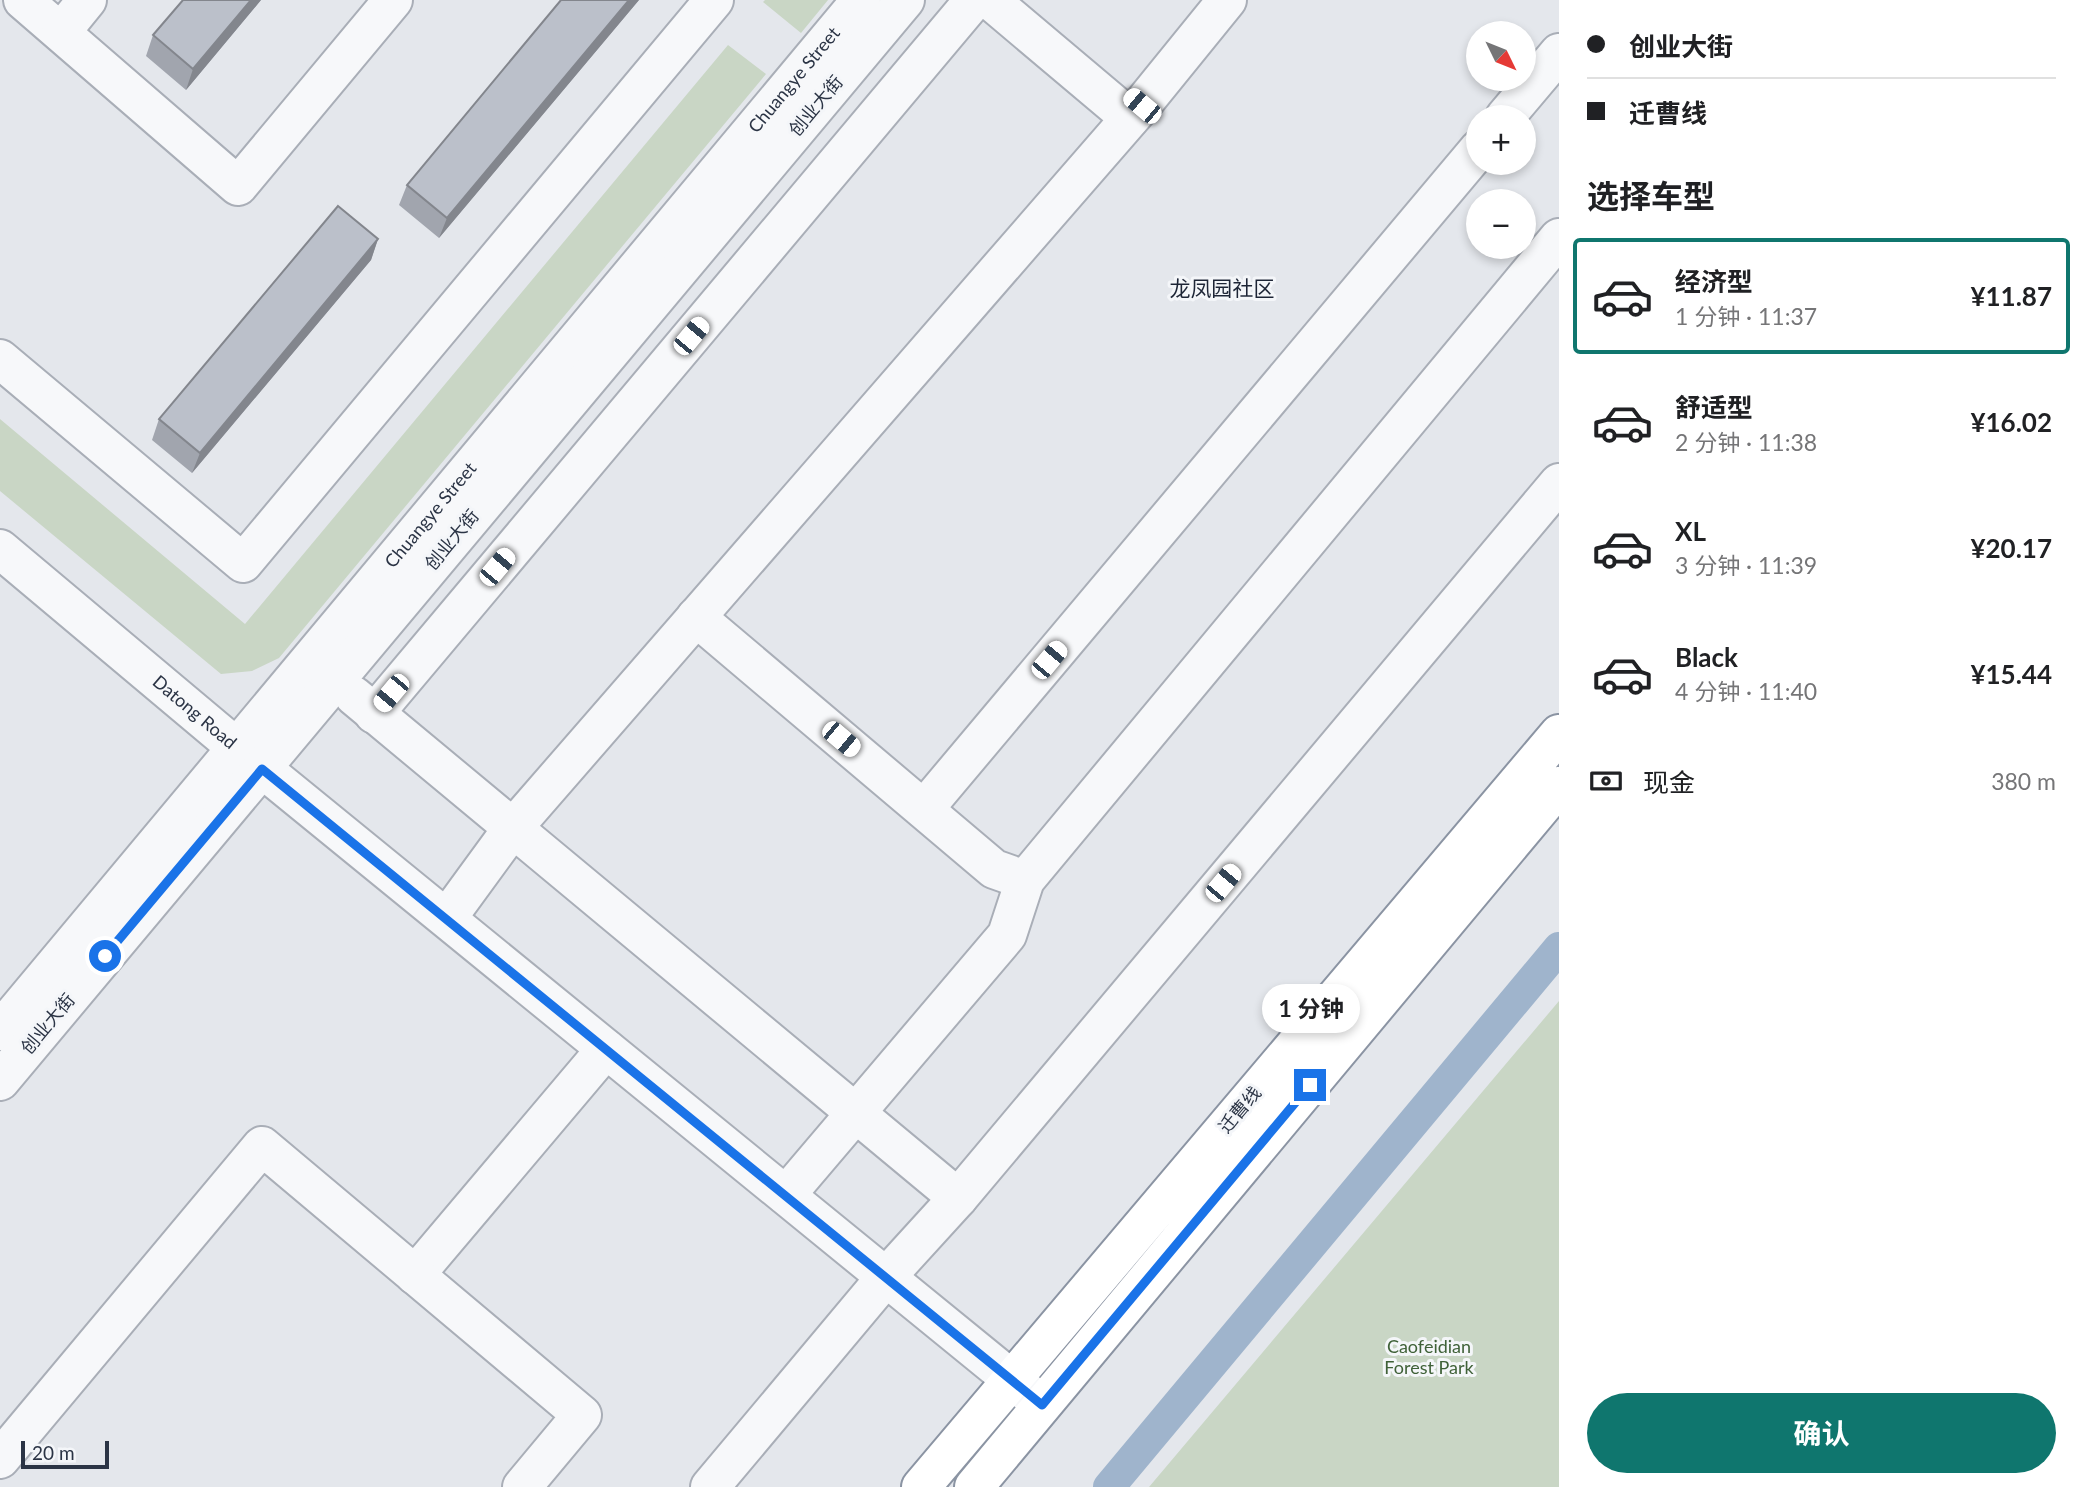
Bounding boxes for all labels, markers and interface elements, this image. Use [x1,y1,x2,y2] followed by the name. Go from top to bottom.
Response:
[1466,21,1536,91] north arrow
[1466,21,1536,259] map controls
[743,22,844,137] street label: Chuangye Street
[1629,30,1733,62] text: 创业大街
[784,71,847,140] street label: 创业大街
[1120,84,1165,128] car
[1629,97,1707,129] text: 迁曹线
[1466,105,1536,175] button: +
[1587,176,1715,215] text: 选择车型
[1466,189,1536,259] button: −
[1591,265,1654,328] icon: car
[1675,265,1753,297] text: 经济型
[1170,275,1275,300] district label: 龙凤园社区
[1970,280,2052,312] text: ¥11.87
[1675,302,1817,330] text: 1 分钟 · 11:37
[670,313,713,359] car
[1591,391,1654,454] icon: car
[1675,391,1753,423] text: 舒适型
[1970,406,2052,438] text: ¥16.02
[1675,428,1817,456] text: 2 分钟 · 11:38
[380,457,481,572] street label: Chuangye Street
[420,505,483,574] street label: 创业大街
[1675,515,1706,547] text: XL
[1591,517,1654,580] icon: car
[1970,532,2052,564] text: ¥20.17
[476,544,519,590] car
[1675,551,1817,579] text: 3 分钟 · 11:39
[1028,637,1071,683] car
[1675,641,1738,673] text: Black
[1591,643,1654,706] icon: car
[1970,658,2052,690] text: ¥15.44
[149,670,242,753] street label: Datong Road
[370,670,413,716] car
[1675,677,1817,705] text: 4 分钟 · 11:40
[819,717,864,761] car
[1587,762,1625,800] icon: cash
[1643,766,1695,798] text: 现金
[1991,767,2056,795] text: 380 m
[1202,860,1245,906] car
[89,940,121,972] route start
[1261,984,1359,1032] callout: 1 分钟
[16,989,79,1058] street label: 创业大街
[1279,994,1343,1022] text: 1 分钟
[1294,1069,1326,1101] route end
[1213,1082,1265,1137] street label: 迁曹线
[1384,1335,1475,1378] park label: Caofeidian Forest Park
[1587,1393,2056,1473] button: 确认
[21,1438,108,1470] scale bar
[32,1441,75,1464] text: 20 m

